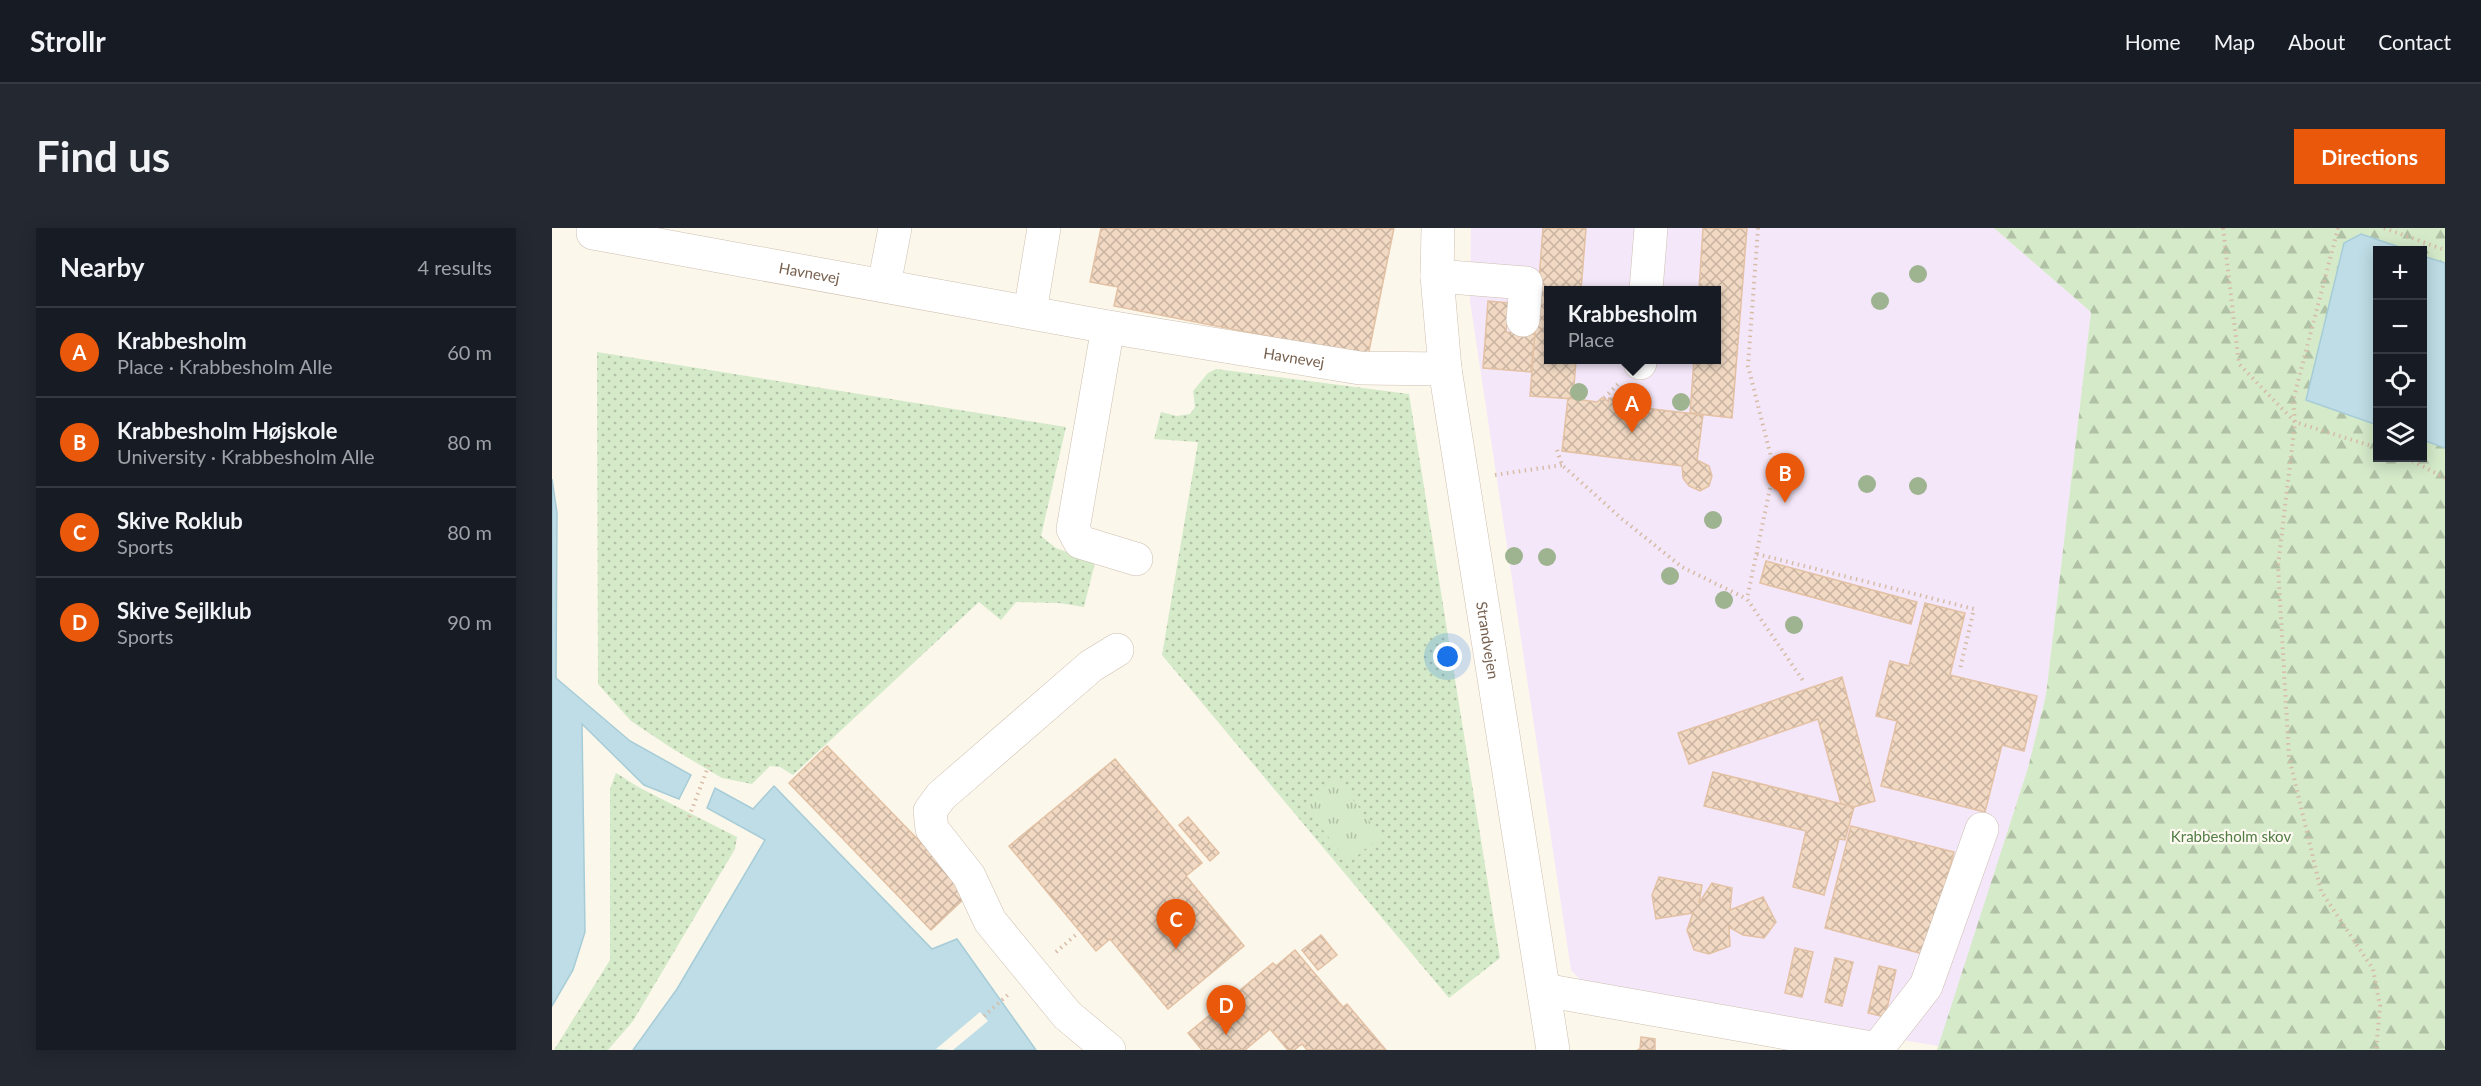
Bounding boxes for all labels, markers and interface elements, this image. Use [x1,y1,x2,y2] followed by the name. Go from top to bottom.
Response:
[30,24,106,58] text: Strollr
[2125,29,2181,54] text: Home
[2214,29,2255,54] text: Map
[2288,29,2345,54] text: About
[2378,29,2451,54] text: Contact
[2294,129,2445,184] button: Directions
[36,131,170,181] text: Find us
[2373,246,2427,462] map controls
[2373,246,2427,300] button: +
[60,251,145,283] text: Nearby
[417,255,492,279] text: 4 results
[778,258,841,287] street label: Havnevej
[1544,286,1721,364] popup
[1568,300,1697,327] text: Krabbesholm
[2373,300,2427,354] button: −
[117,327,247,354] text: Krabbesholm
[1568,327,1614,351] text: Place
[73,340,86,364] text: A
[447,340,492,364] text: 60 m
[1262,343,1326,371] street label: Havnevej
[117,354,333,378] text: Place · Krabbesholm Alle
[2373,354,2427,408] button: locate
[1612,384,1652,433] pin: A
[2373,408,2427,462] button: layers
[117,417,338,444] text: Krabbesholm Højskole
[73,430,86,454] text: B
[447,430,492,454] text: 80 m
[117,444,375,468] text: University · Krabbesholm Alle
[1766,454,1804,503] pin: B
[117,507,243,534] text: Skive Roklub
[73,520,86,544] text: C
[447,520,492,544] text: 80 m
[117,534,173,558] text: Sports
[117,597,252,624] text: Skive Sejlklub
[1473,600,1503,680] street label: Strandvejen
[72,610,87,634] text: D
[447,610,492,634] text: 90 m
[117,624,173,648] text: Sports
[1433,642,1462,671] your location
[2171,827,2291,845] park label: Krabbesholm skov
[1156,900,1196,949] pin: C
[1206,986,1246,1035] pin: D

